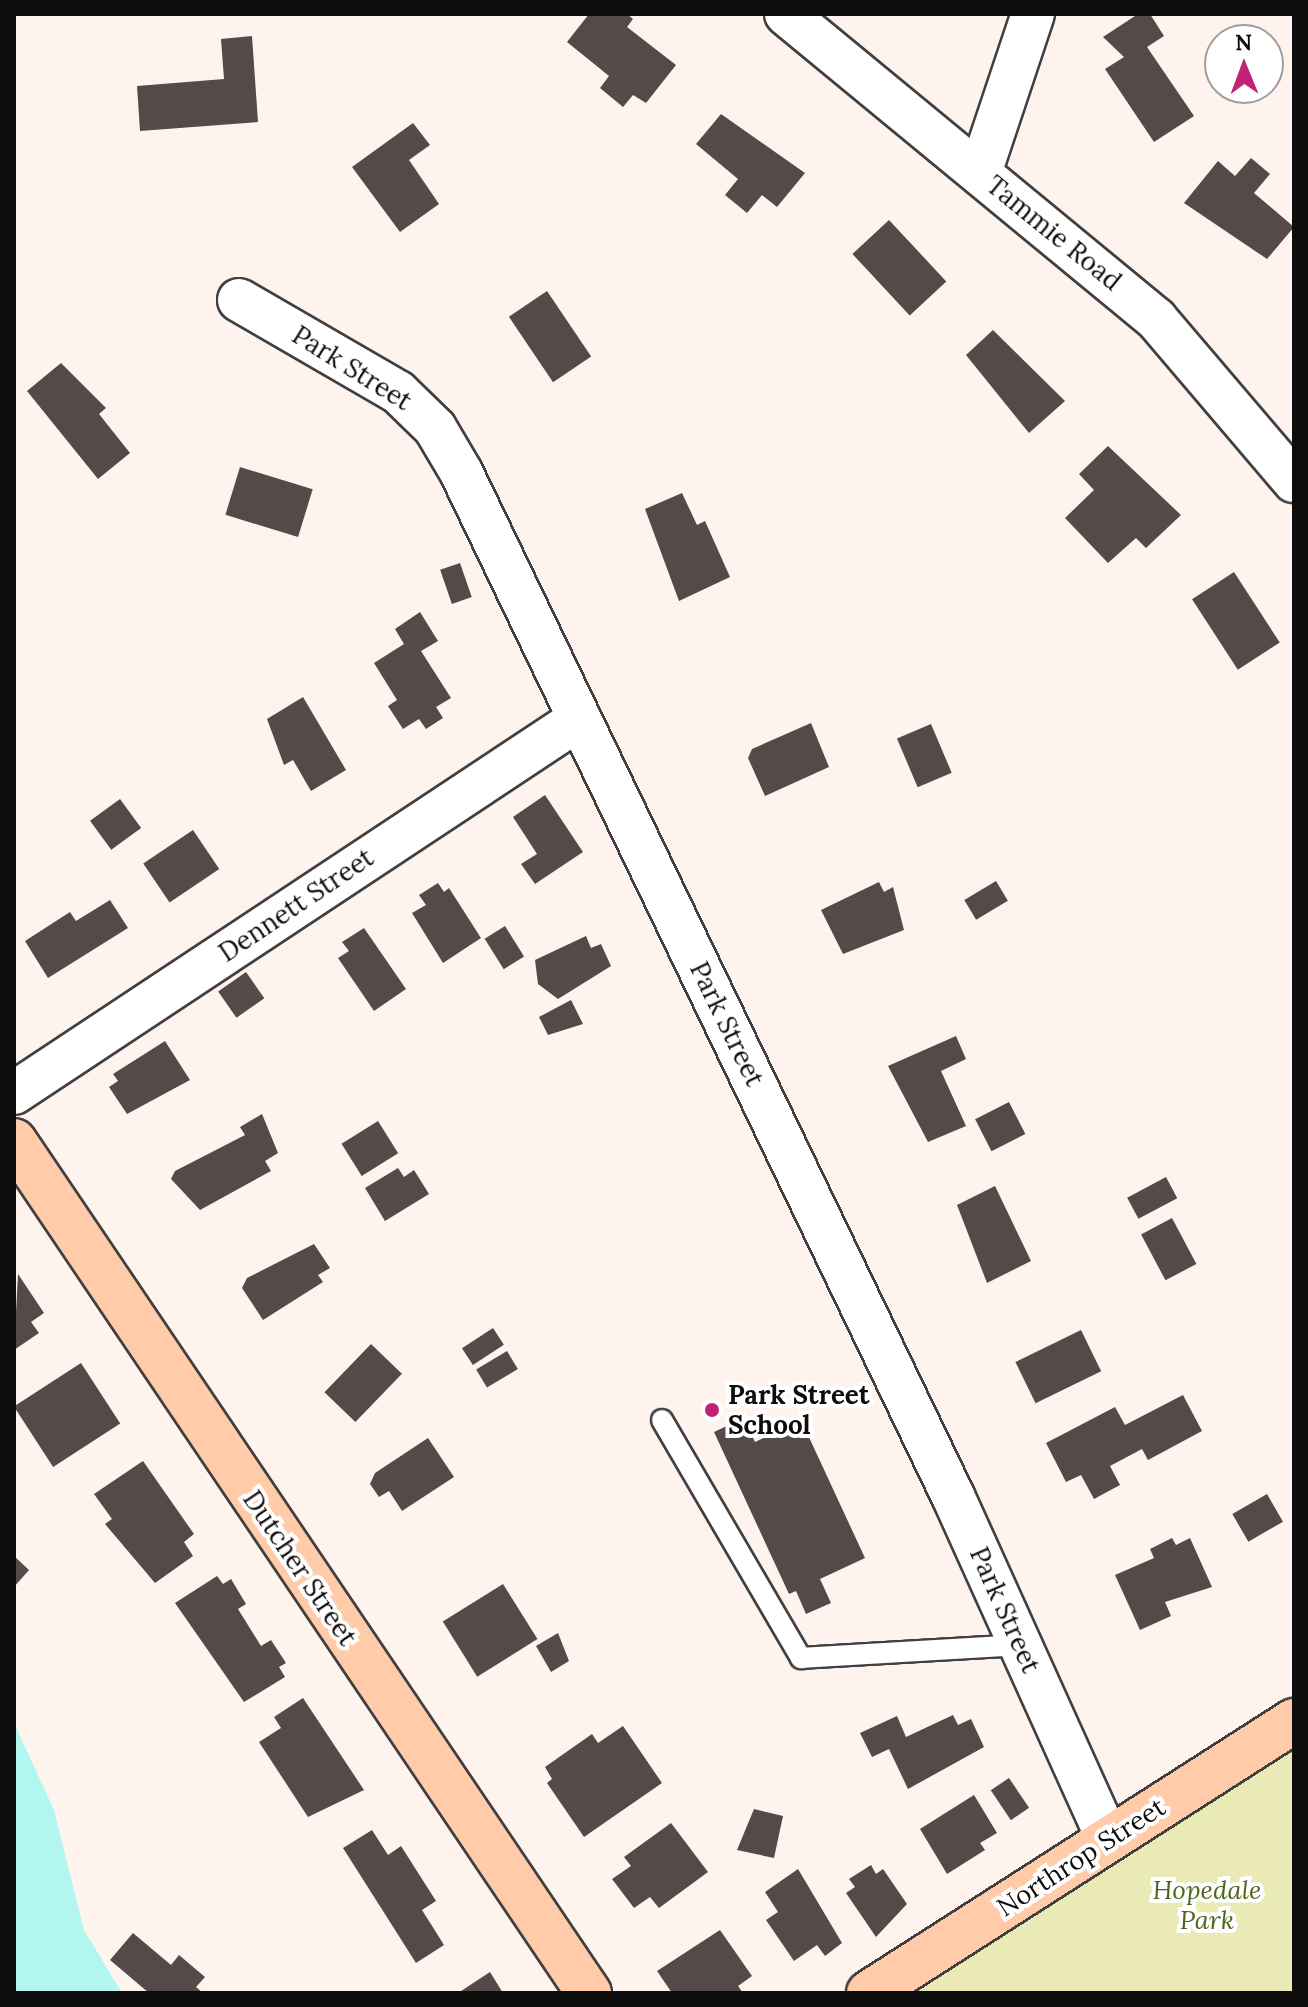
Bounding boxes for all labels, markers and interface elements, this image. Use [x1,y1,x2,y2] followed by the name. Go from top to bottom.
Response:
[1204,24,1284,104] north arrow
[1235,28,1252,56] text: N
[980,169,1128,297] street label: Tammie Road
[287,319,417,417] street label: Park Street
[213,842,379,968] street label: Dennett Street
[683,957,771,1091] street label: Park Street
[728,1379,870,1440] place label: Park Street School
[703,1401,721,1419] marker: Park Street School
[237,1485,363,1651] street label: Dutcher Street
[963,1542,1047,1678] street label: Park Street
[991,1791,1171,1923] street label: Northrop Street
[1153,1874,1261,1936] park label: Hopedale Park

